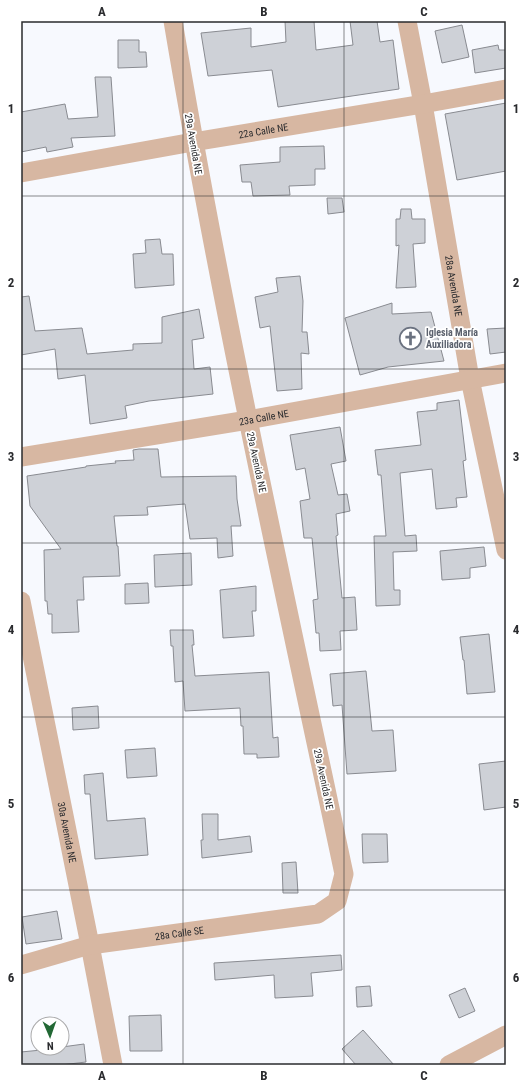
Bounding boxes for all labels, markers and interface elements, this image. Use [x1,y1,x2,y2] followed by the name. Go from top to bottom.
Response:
[98,4,106,19] text: A
[260,4,268,19] text: B
[420,4,428,19] text: C
[8,101,14,116] text: 1
[513,101,519,116] text: 1
[183,113,204,175] street label: 29a Avenida NE
[238,121,289,140] street label: 22a Calle NE
[443,255,464,317] street label: 28a Avenida NE
[8,275,15,290] text: 2
[513,275,520,290] text: 2
[397,325,423,351] church icon: Iglesia María Auxiliadora
[426,327,478,350] place label: Iglesia María Auxiliadora
[238,408,290,427] street label: 23a Calle NE
[245,431,268,493] street label: 29a Avenida NE
[8,449,14,464] text: 3
[513,449,519,464] text: 3
[8,622,15,637] text: 4
[513,622,520,637] text: 4
[312,748,335,810] street label: 29a Avenida NE
[8,796,15,811] text: 5
[513,796,520,811] text: 5
[55,801,78,864] street label: 30a Avenida NE
[154,925,205,942] street label: 28a Calle SE
[8,970,15,985] text: 6
[513,970,520,985] text: 6
[30,1016,70,1056] north arrow
[46,1039,54,1052] text: N
[98,1068,106,1083] text: A
[260,1068,268,1083] text: B
[420,1068,428,1083] text: C

